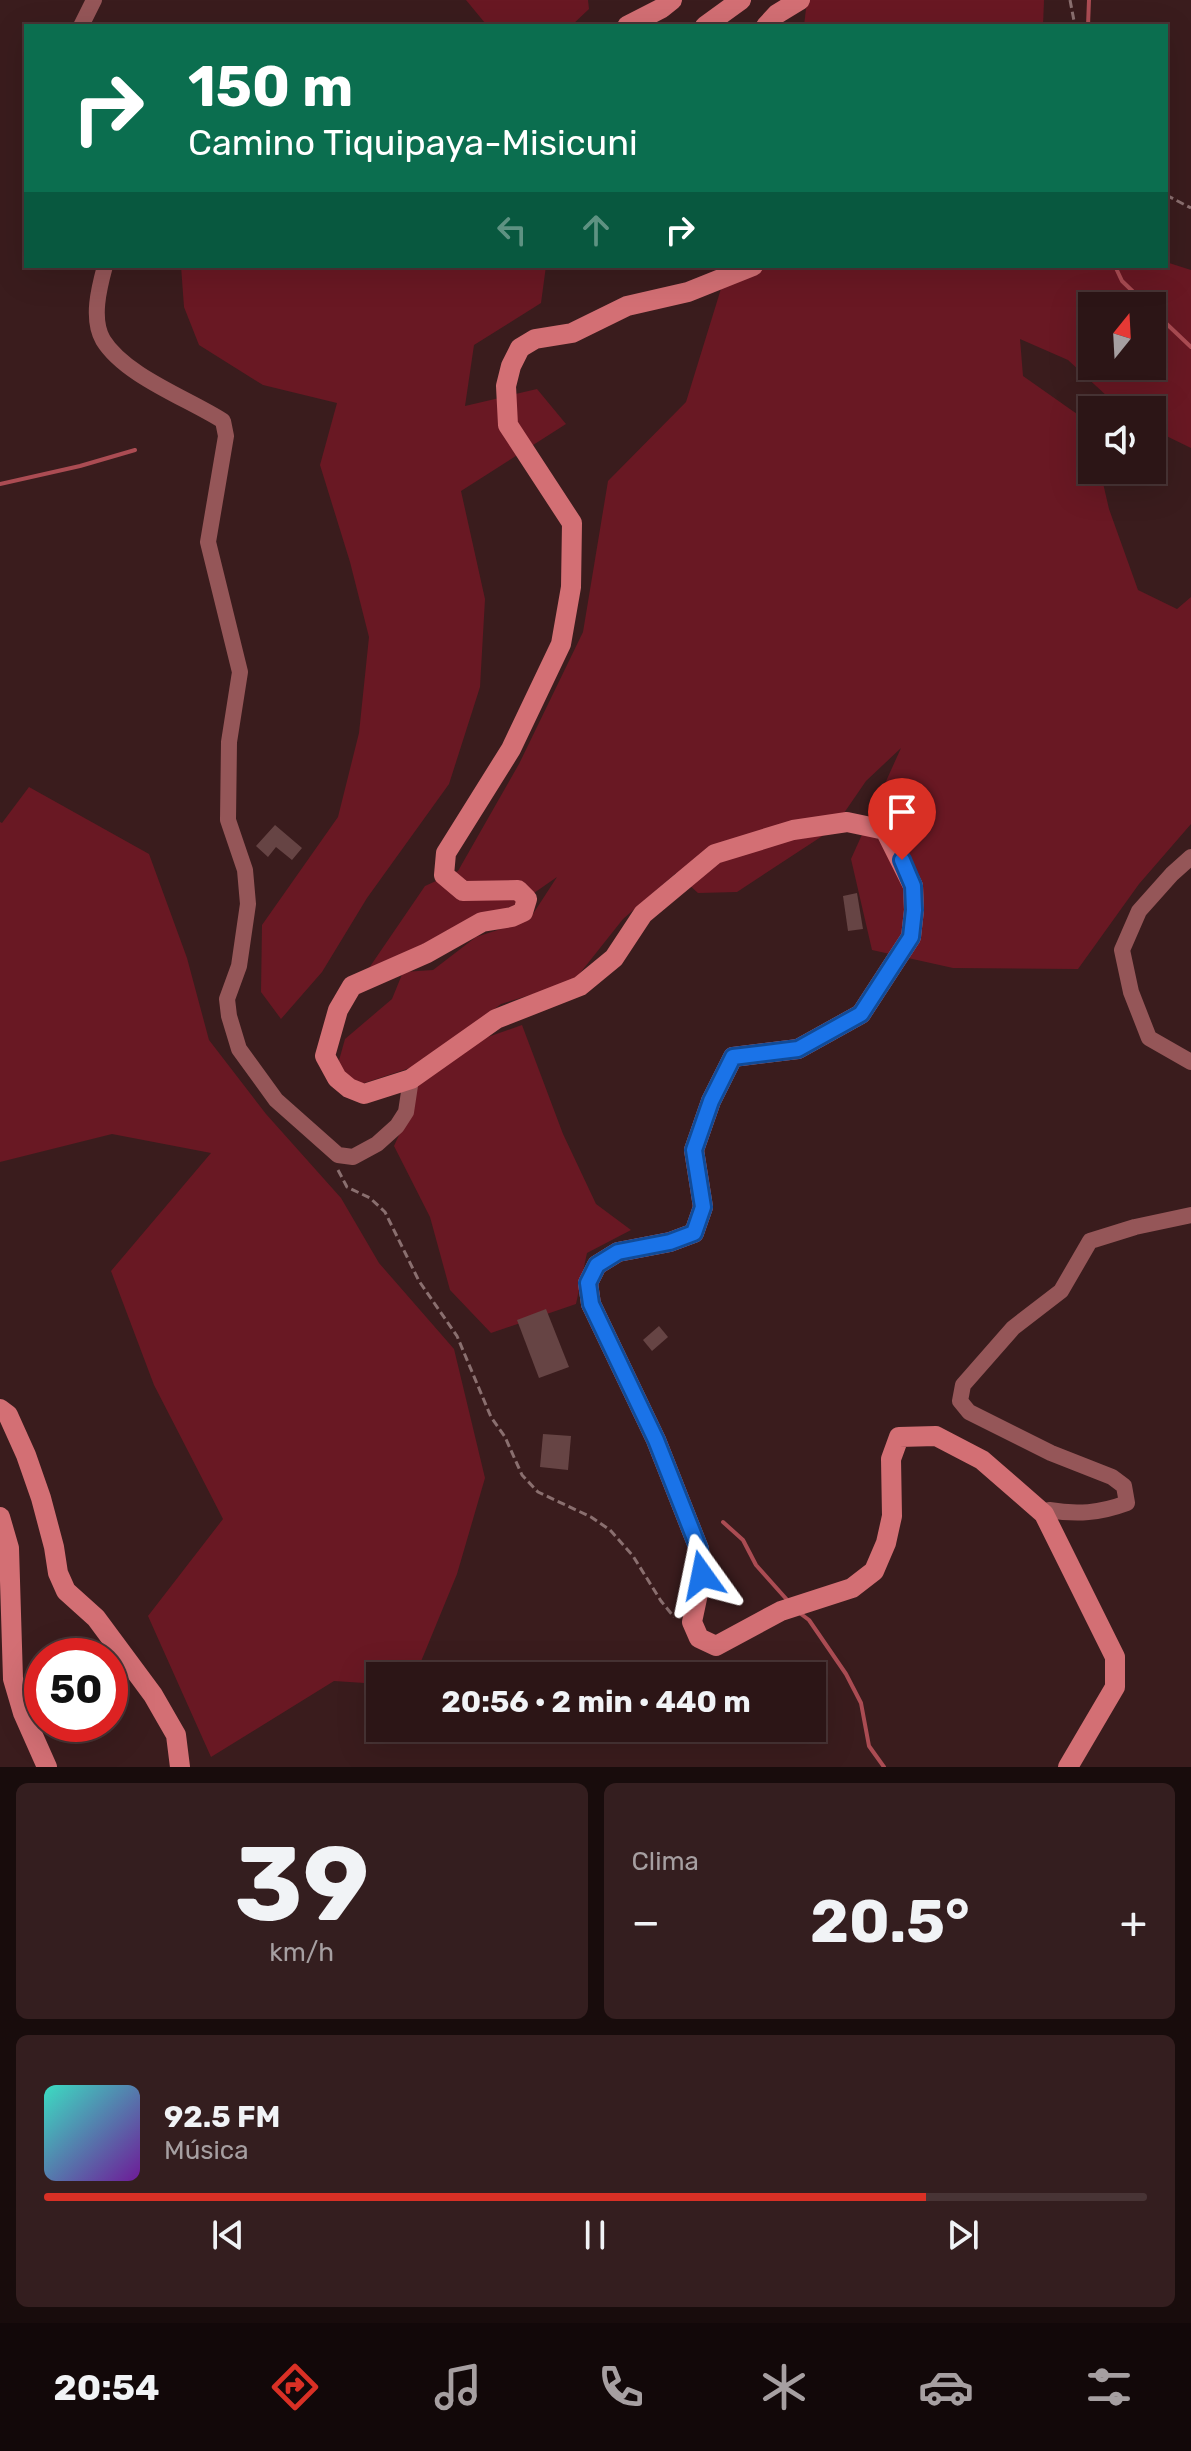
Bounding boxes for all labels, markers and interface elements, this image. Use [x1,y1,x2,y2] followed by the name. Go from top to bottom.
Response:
[188,54,353,120] text: 150 m
[56,56,160,160] icon: right
[188,121,638,164] text: Camino Tiquipaya-Misicuni
[490,208,534,252] icon: left
[574,208,618,252] icon: ahead
[658,208,702,252] icon: right
[1078,292,1166,380] north arrow
[1078,292,1166,484] map controls
[1078,396,1166,484] button: sound
[868,778,936,860] pin
[880,790,924,834] icon: arrive
[660,1533,744,1617] position arrow
[24,1638,128,1742] speed limit sign: 50
[441,1684,751,1720] text: 20:56 · 2 min · 440 m
[234,1823,369,1946] text: 39
[632,1846,699,1877] text: Clima
[810,1886,970,1957] text: 20.5°
[632,1896,660,1948] text: −
[1120,1896,1147,1948] text: +
[269,1937,334,1968] text: km/h
[164,2099,280,2135] text: 92.5 FM
[164,2135,249,2166] text: Música
[206,2213,250,2257] icon: previous
[573,2213,617,2257] icon: pause
[941,2213,985,2257] icon: next
[267,2359,323,2415] icon: directions
[430,2359,486,2415] icon: music
[593,2359,649,2415] icon: phone
[756,2359,812,2415] icon: climate
[918,2359,974,2415] icon: car
[1081,2359,1137,2415] icon: filters
[53,2366,160,2409] text: 20:54

